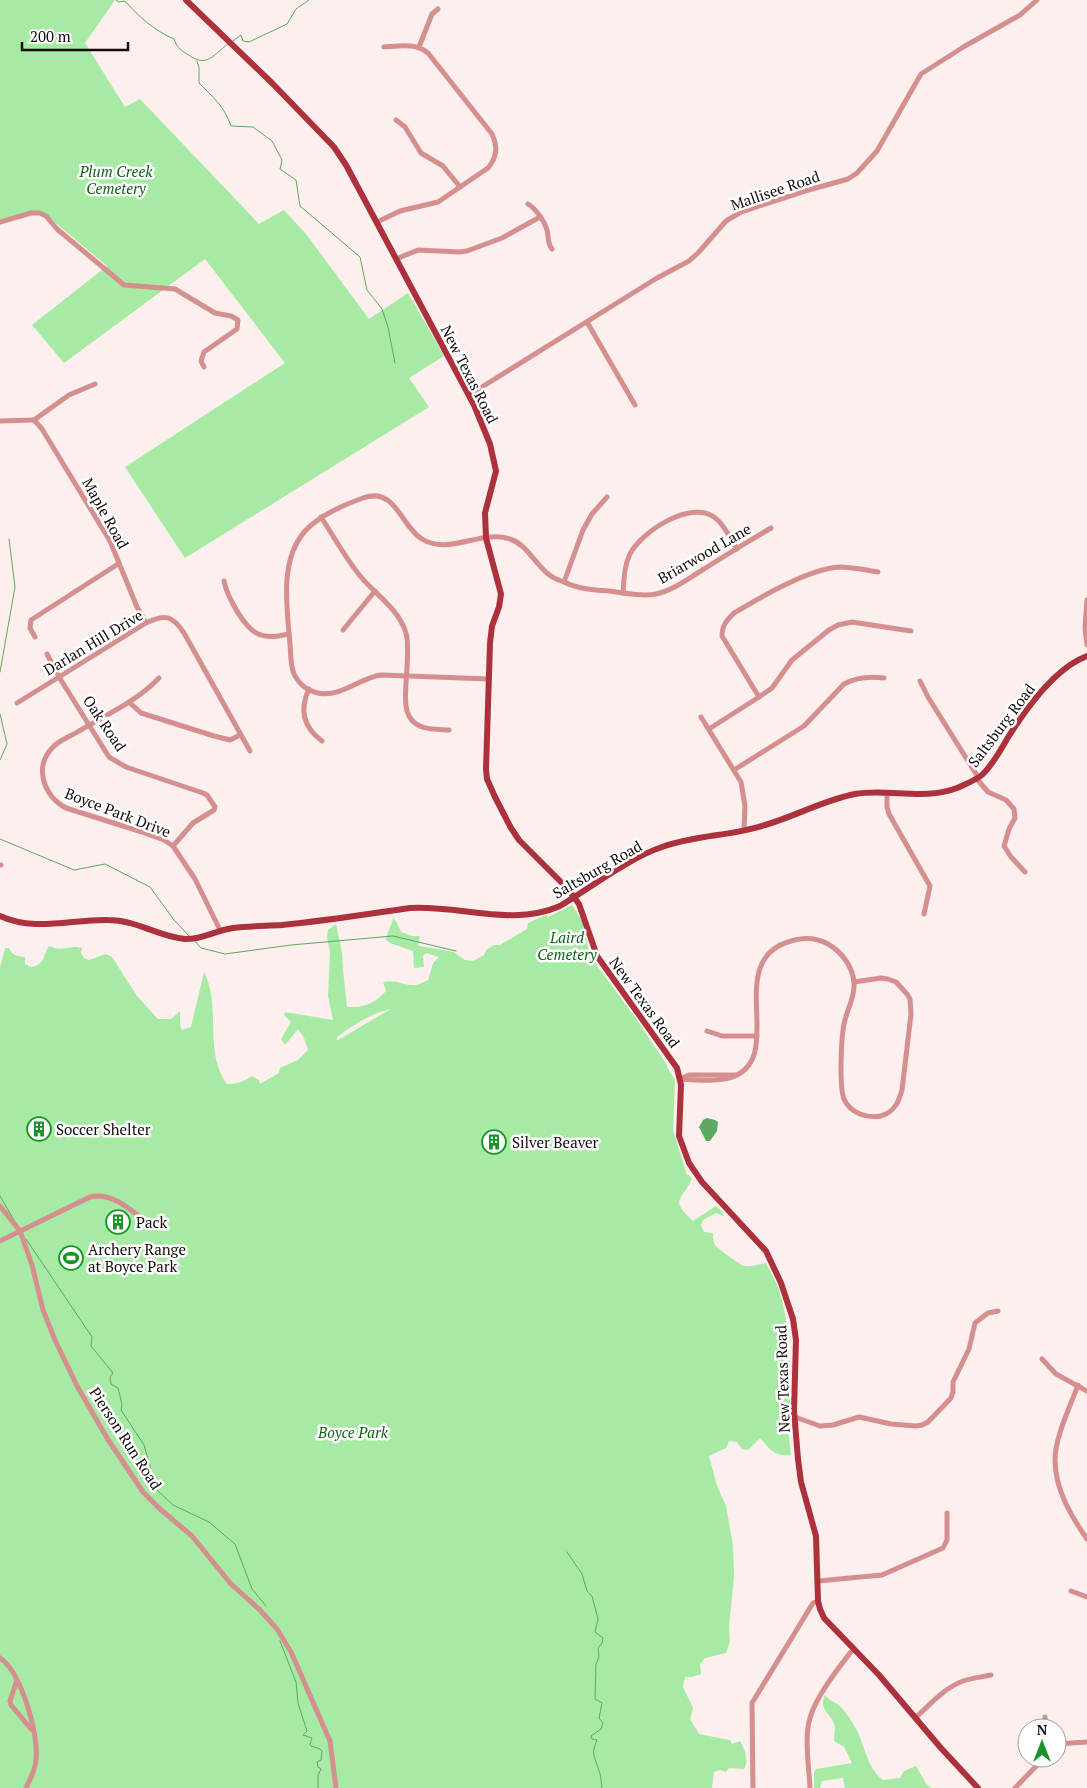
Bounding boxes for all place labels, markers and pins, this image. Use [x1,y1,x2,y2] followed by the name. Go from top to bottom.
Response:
[26,1116,52,1142] building icon: Soccer Shelter
[56,1119,151,1139] place label: Soccer Shelter
[481,1129,507,1155] building icon: Silver Beaver
[512,1132,599,1152] place label: Silver Beaver
[105,1209,131,1235] building icon: Pack
[136,1212,167,1232] place label: Pack
[88,1239,186,1276] place label: Archery Range at Boyce Park
[58,1245,84,1271] sports icon: Archery Range at Boyce Park

